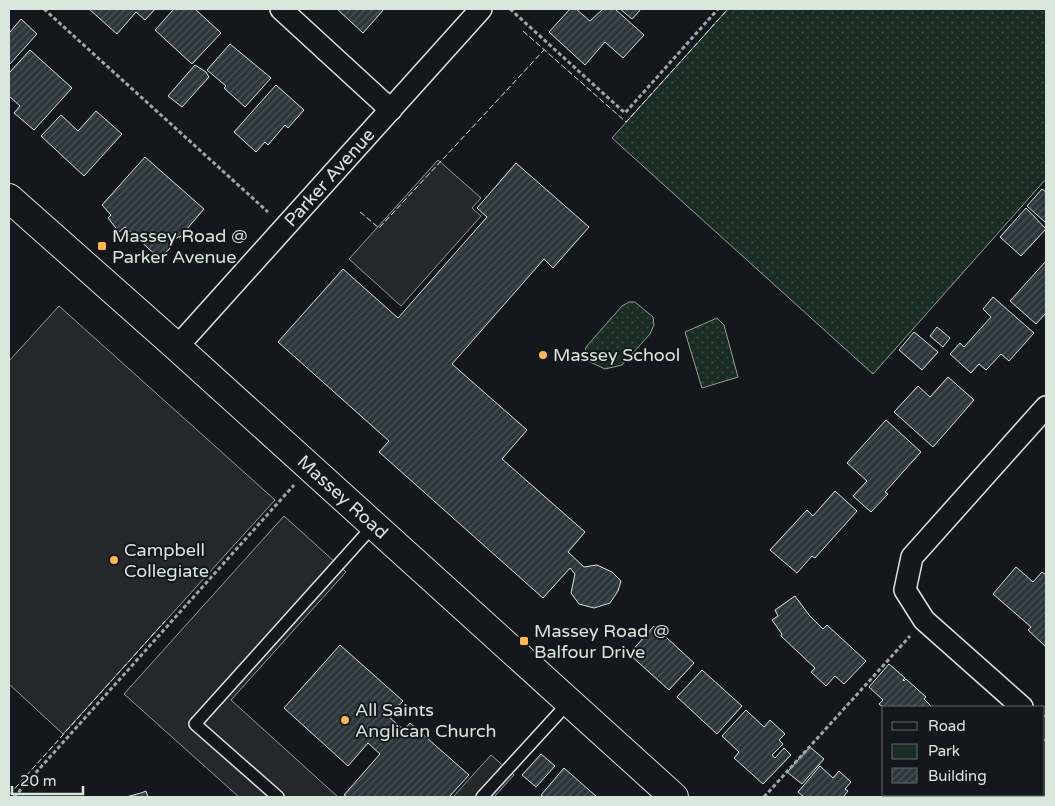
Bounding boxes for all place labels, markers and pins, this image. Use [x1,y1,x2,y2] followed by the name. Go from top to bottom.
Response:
[112,225,247,268] place label: Massey Road @ Parker Avenue
[96,240,108,252] marker: Massey Road @ Parker Avenue
[553,344,680,366] place label: Massey School
[537,349,549,361] marker: Massey School
[124,539,209,582] place label: Campbell Collegiate
[108,554,120,566] marker: Campbell Collegiate
[534,620,669,663] place label: Massey Road @ Balfour Drive
[518,635,530,647] marker: Massey Road @ Balfour Drive
[355,699,497,742] place label: All Saints Anglican Church
[339,714,351,726] marker: All Saints Anglican Church

